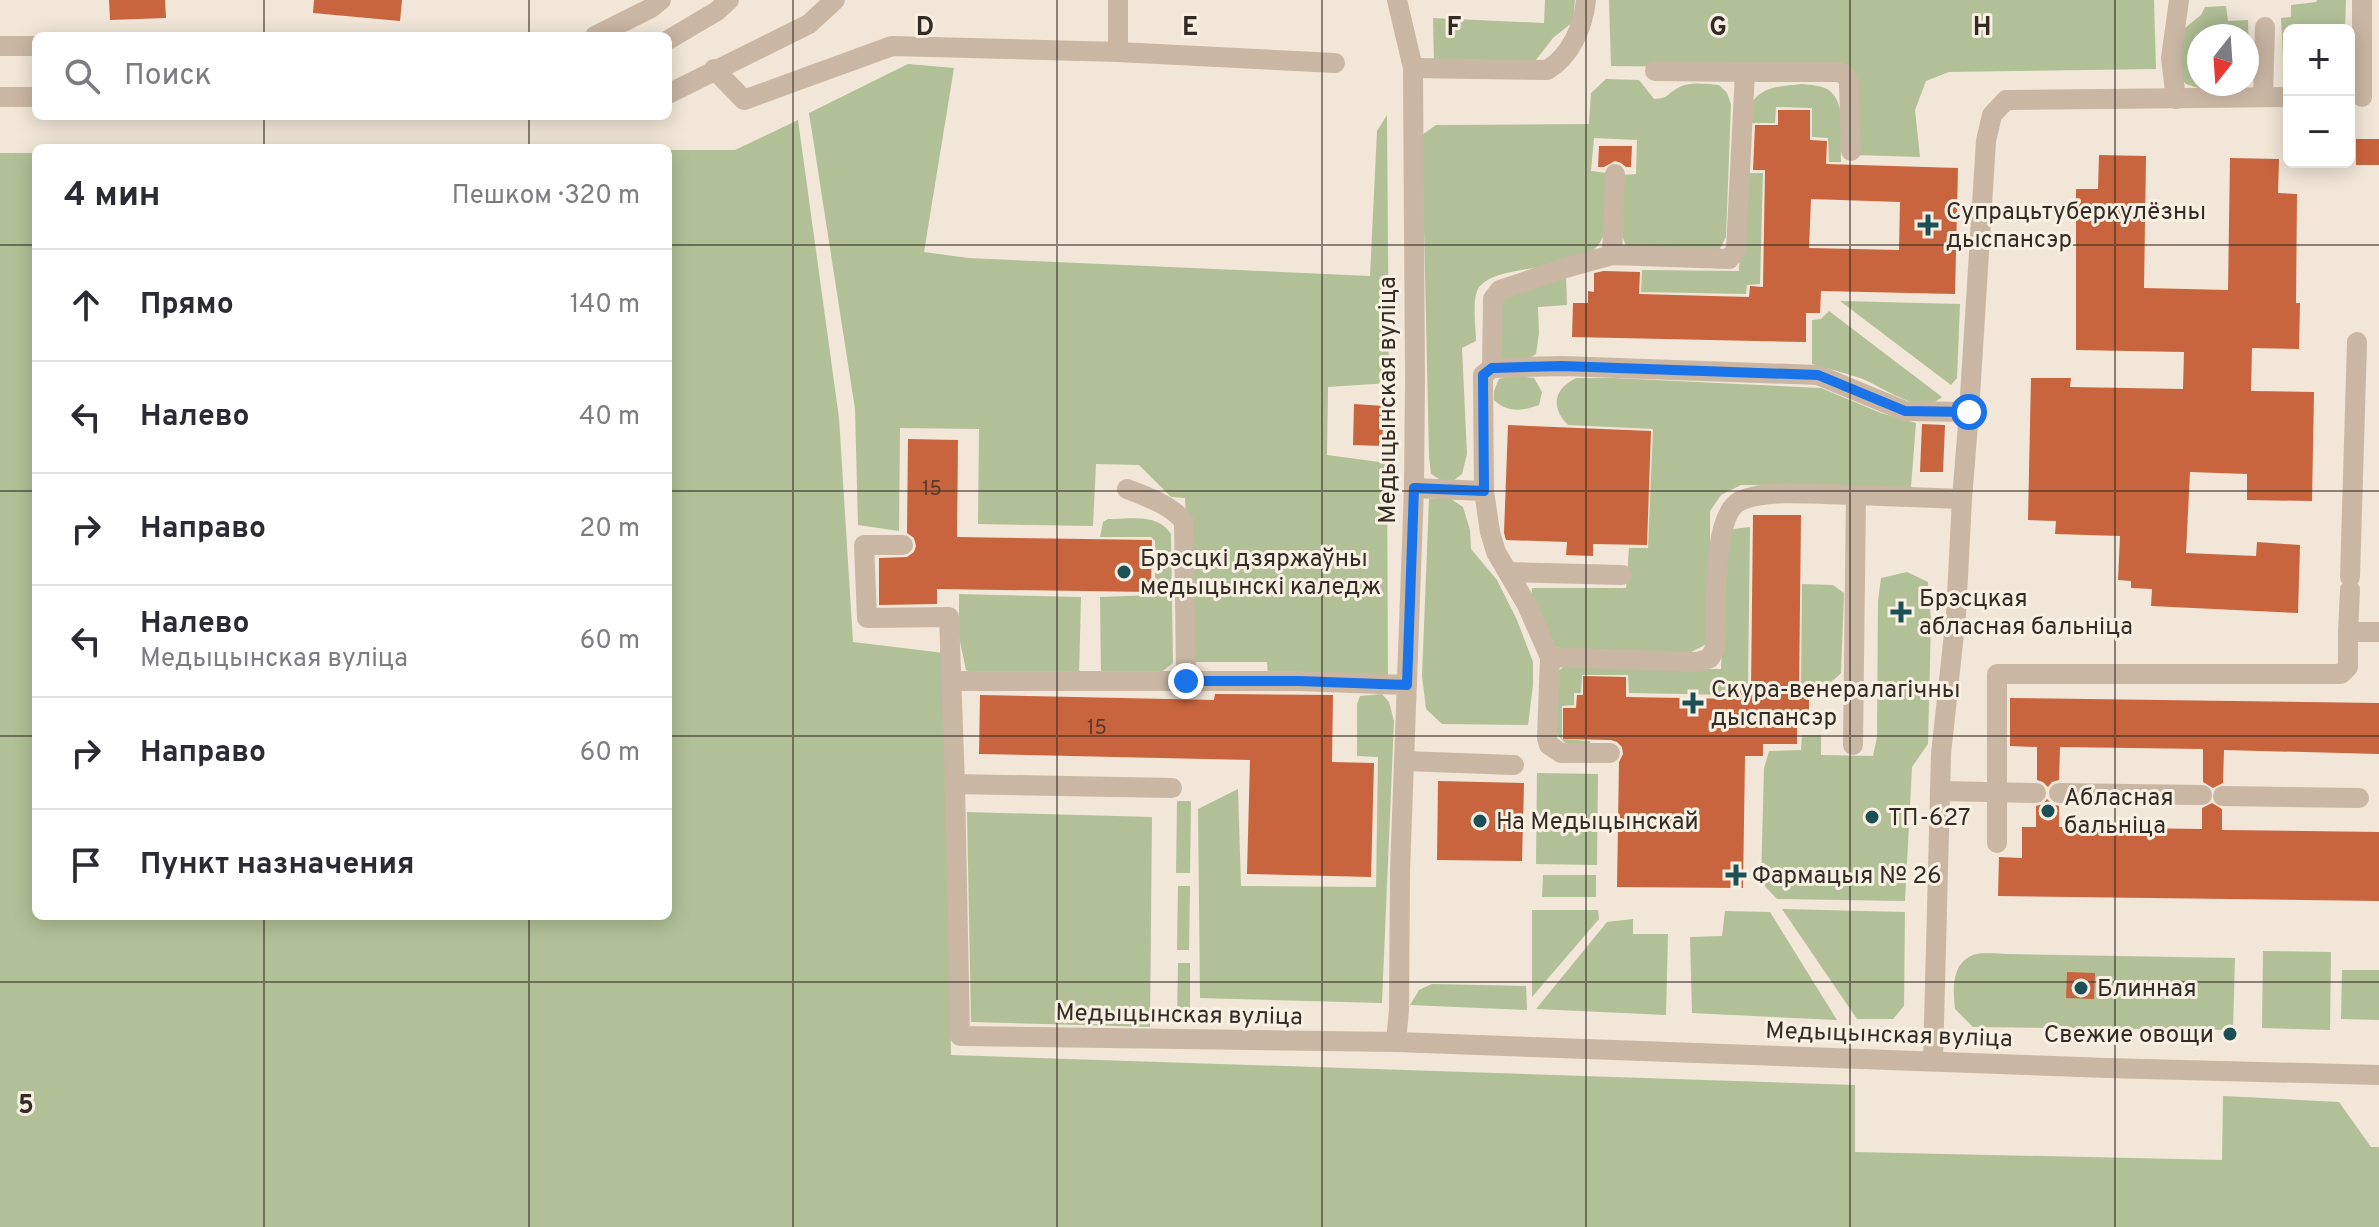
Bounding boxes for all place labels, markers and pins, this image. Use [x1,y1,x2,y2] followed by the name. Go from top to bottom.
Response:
[1946,198,2206,256] place label: Супрацьтуберкулёзны дыспансэр
[1917,214,1939,236] marker: Супрацьтуберкулёзны дыспансэр
[1140,545,1381,603] place label: Брэсцкі дзяржаўны медыцынскі каледж
[1115,563,1133,581] marker: Брэсцкі дзяржаўны медыцынскі каледж
[1919,585,2133,643] place label: Брэсцкая абласная бальніца
[1890,601,1912,623] marker: Брэсцкая абласная бальніца
[1711,676,1960,734] place label: Скура-венералагічны дыспансэр
[1682,692,1704,714] marker: Скура-венералагічны дыспансэр
[2064,784,2174,842] place label: Абласная бальніца
[2039,802,2057,820] marker: Абласная бальніца
[1888,804,1970,834] place label: ТП-627
[1496,808,1699,838] place label: На Медыцынскай
[1863,808,1881,826] marker: ТП-627
[1471,812,1489,830] marker: На Медыцынскай
[1752,862,1942,892] place label: Фармацыя № 26
[1727,866,1745,884] marker: Фармацыя № 26
[2097,975,2197,1005] place label: Блинная
[2072,979,2090,997] marker: Блинная
[2044,1021,2214,1051] place label: Свежие овощи
[2221,1025,2239,1043] marker: Свежие овощи

